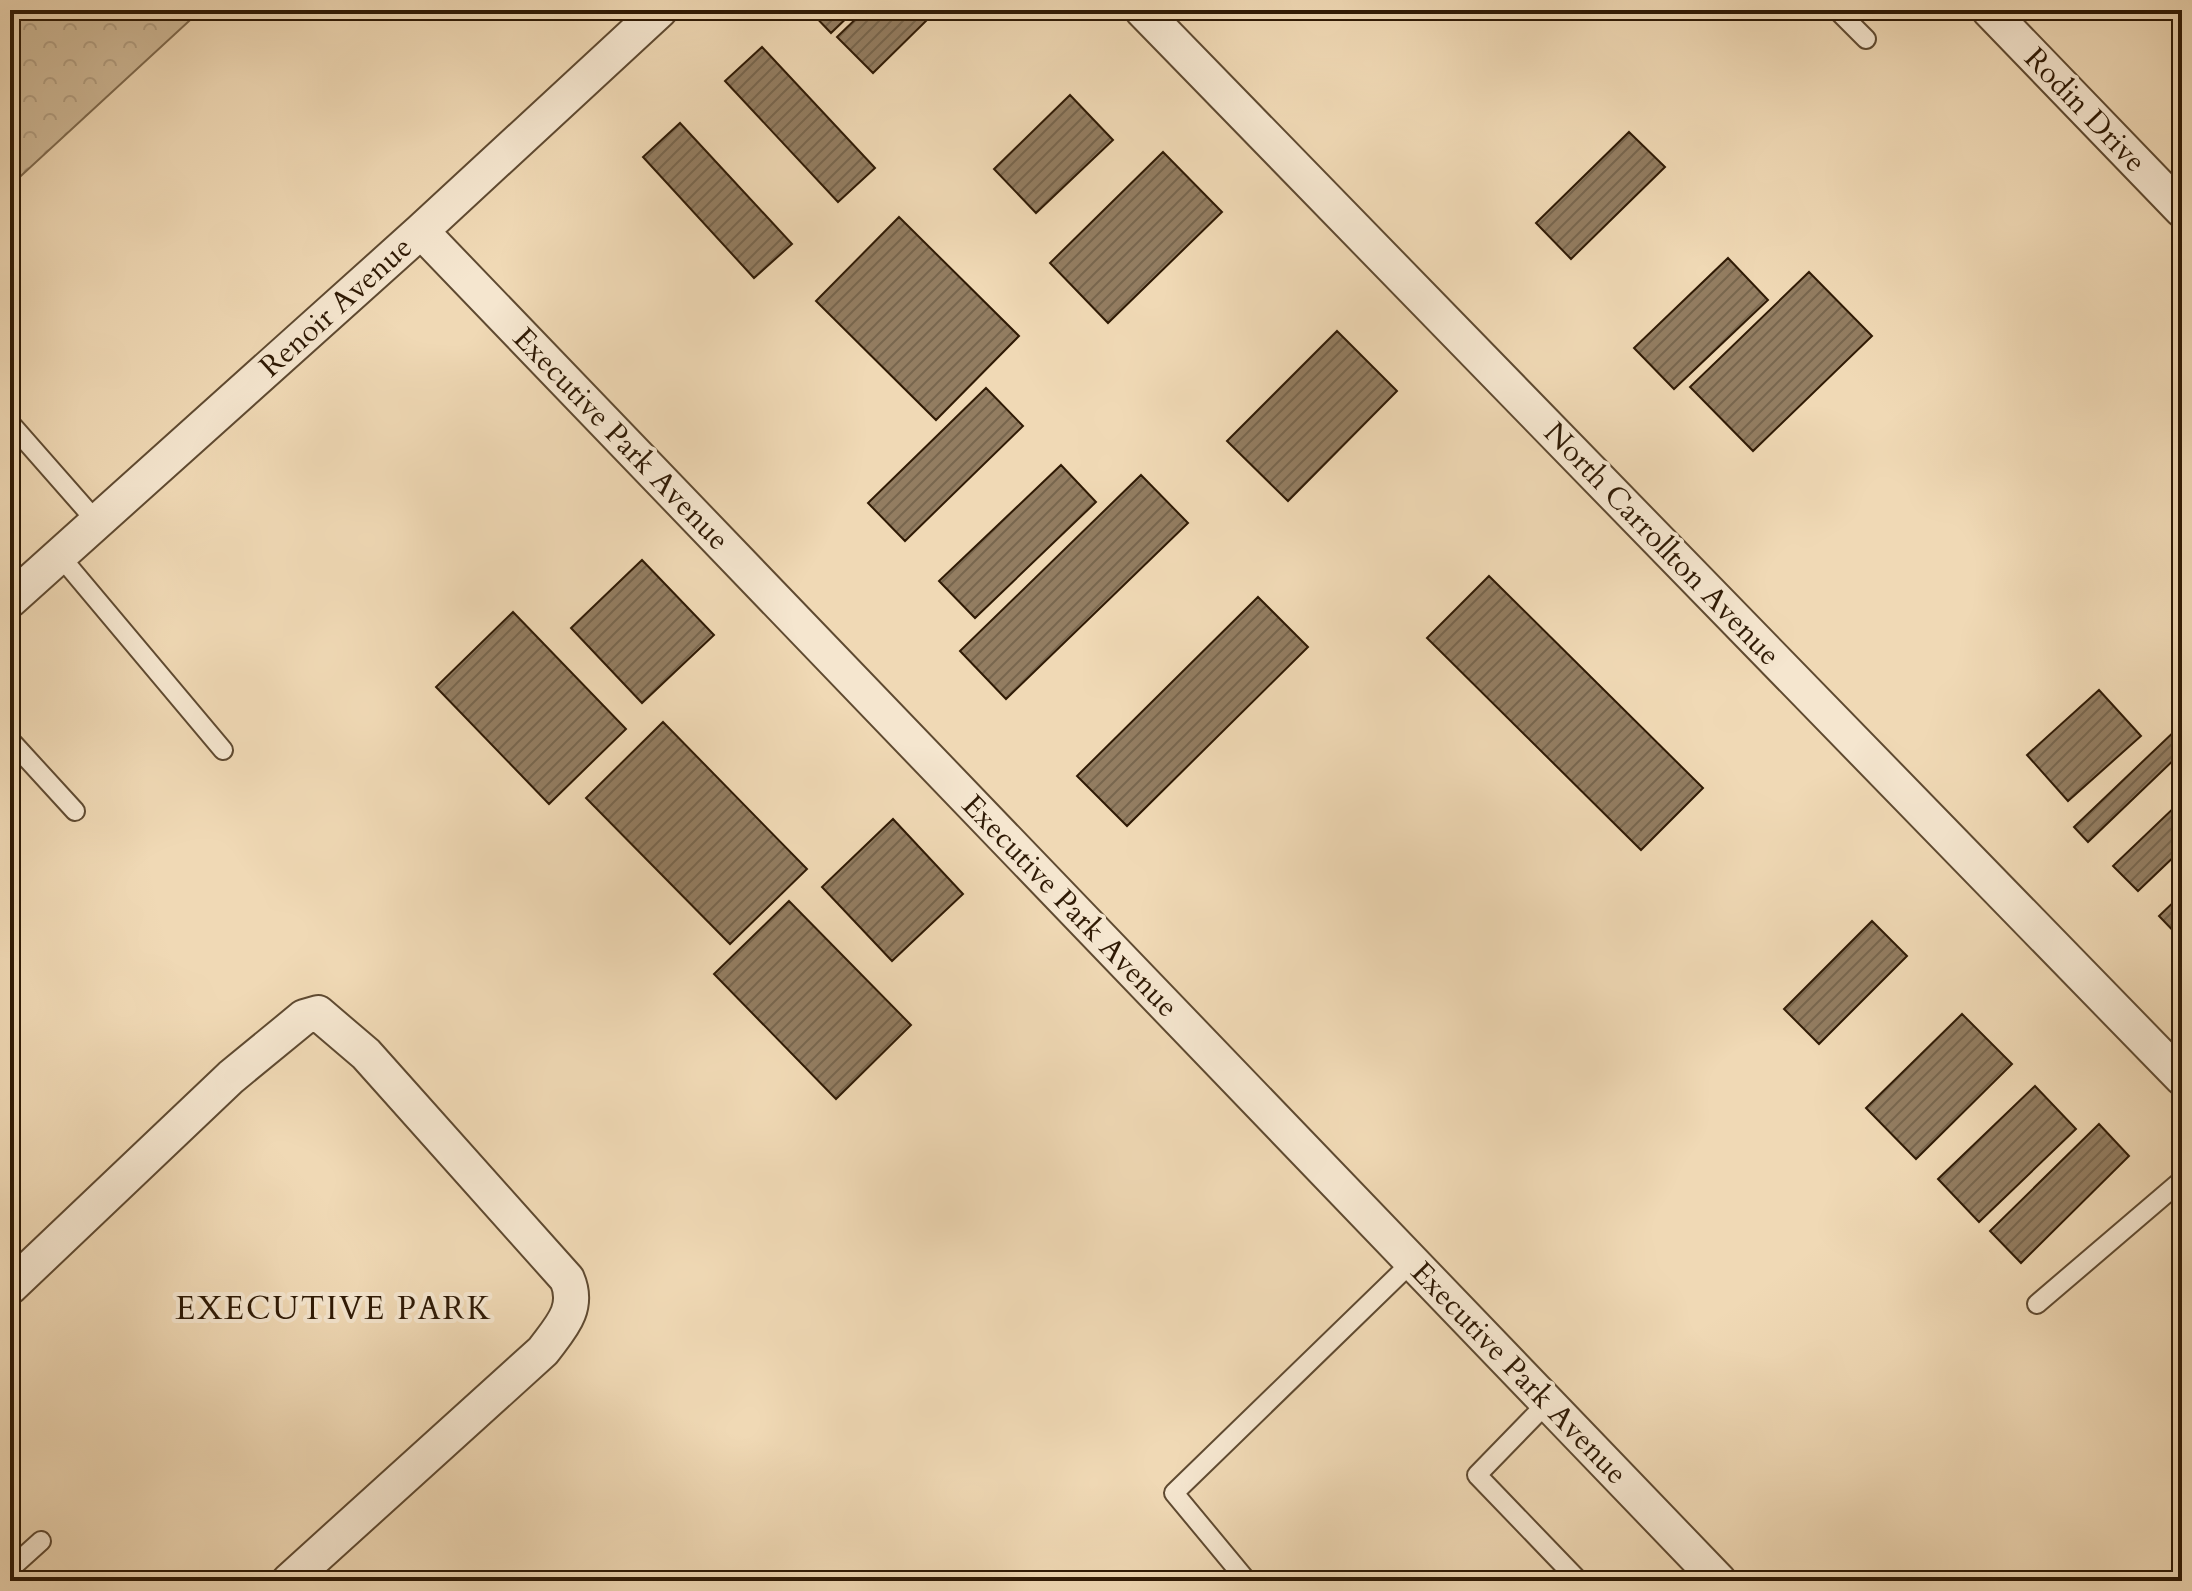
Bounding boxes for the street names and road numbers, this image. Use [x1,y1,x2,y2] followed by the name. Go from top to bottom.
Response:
[2015,39,2155,181] street label: Rodin Drive
[251,227,421,387] street label: Renoir Avenue
[504,319,738,559] street label: Executive Park Avenue
[1535,413,1789,675] street label: North Carrollton Avenue
[953,786,1187,1026] street label: Executive Park Avenue
[1402,1253,1636,1493] street label: Executive Park Avenue

